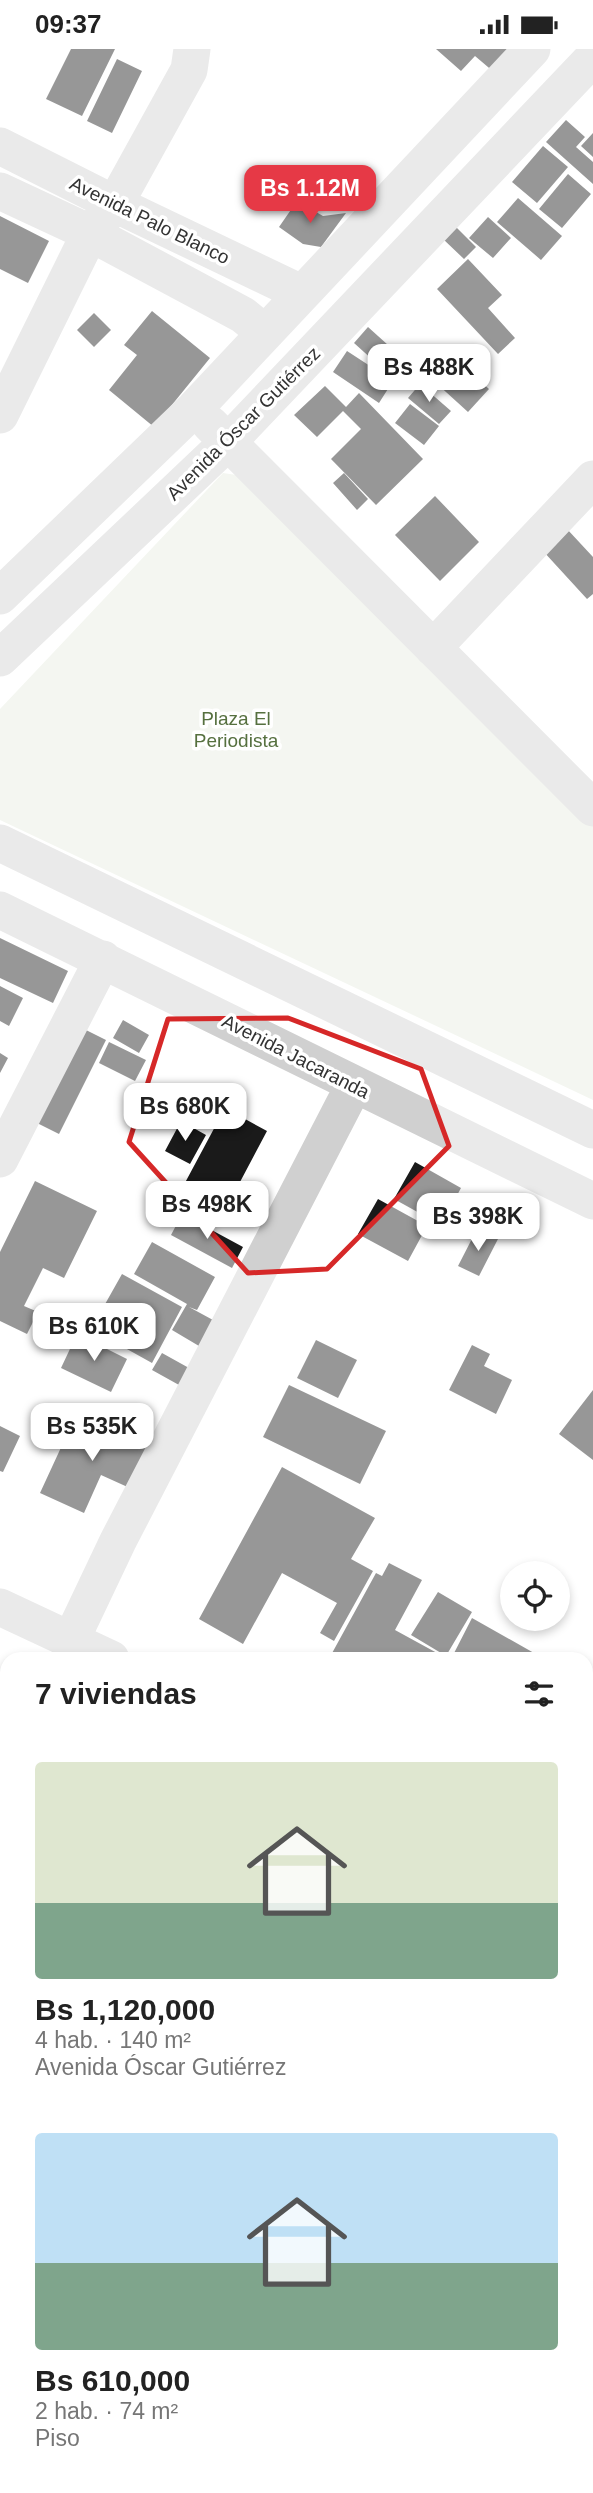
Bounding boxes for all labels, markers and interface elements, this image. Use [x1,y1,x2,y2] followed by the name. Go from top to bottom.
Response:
[35,9,102,39] text: 09:37
[238,165,382,225] pin: Bs 1.12M
[67,173,233,268] street label: Avenida Palo Blanco
[260,175,360,201] text: Bs 1.12M
[163,343,324,504] street label: Avenida Óscar Gutiérrez
[364,345,494,404] pin: Bs 488K
[384,354,474,380] text: Bs 488K
[194,708,279,751] park label: Plaza El Periodista
[219,1010,373,1103] street label: Avenida Jacaranda
[120,1083,250,1143] pin: Bs 680K
[140,1093,230,1119] text: Bs 680K
[142,1181,272,1241] pin: Bs 498K
[162,1191,252,1217] text: Bs 498K
[413,1193,543,1253] pin: Bs 398K
[433,1203,523,1229] text: Bs 398K
[29,1303,159,1363] pin: Bs 610K
[49,1313,139,1339] text: Bs 610K
[27,1403,157,1463] pin: Bs 535K
[47,1413,137,1439] text: Bs 535K
[500,1561,570,1631] map controls
[500,1561,570,1631] button: locate
[520,1675,558,1713] icon: filters
[35,1677,197,1710] text: 7 viviendas
[234,1808,360,1934] icon: home
[35,1993,215,2026] text: Bs 1,120,000
[35,2027,191,2053] text: 4 hab. · 140 m²
[35,2054,286,2080] text: Avenida Óscar Gutiérrez
[234,2179,360,2305] icon: home
[35,2364,190,2397] text: Bs 610,000
[35,2398,178,2424] text: 2 hab. · 74 m²
[35,2425,80,2451] text: Piso

